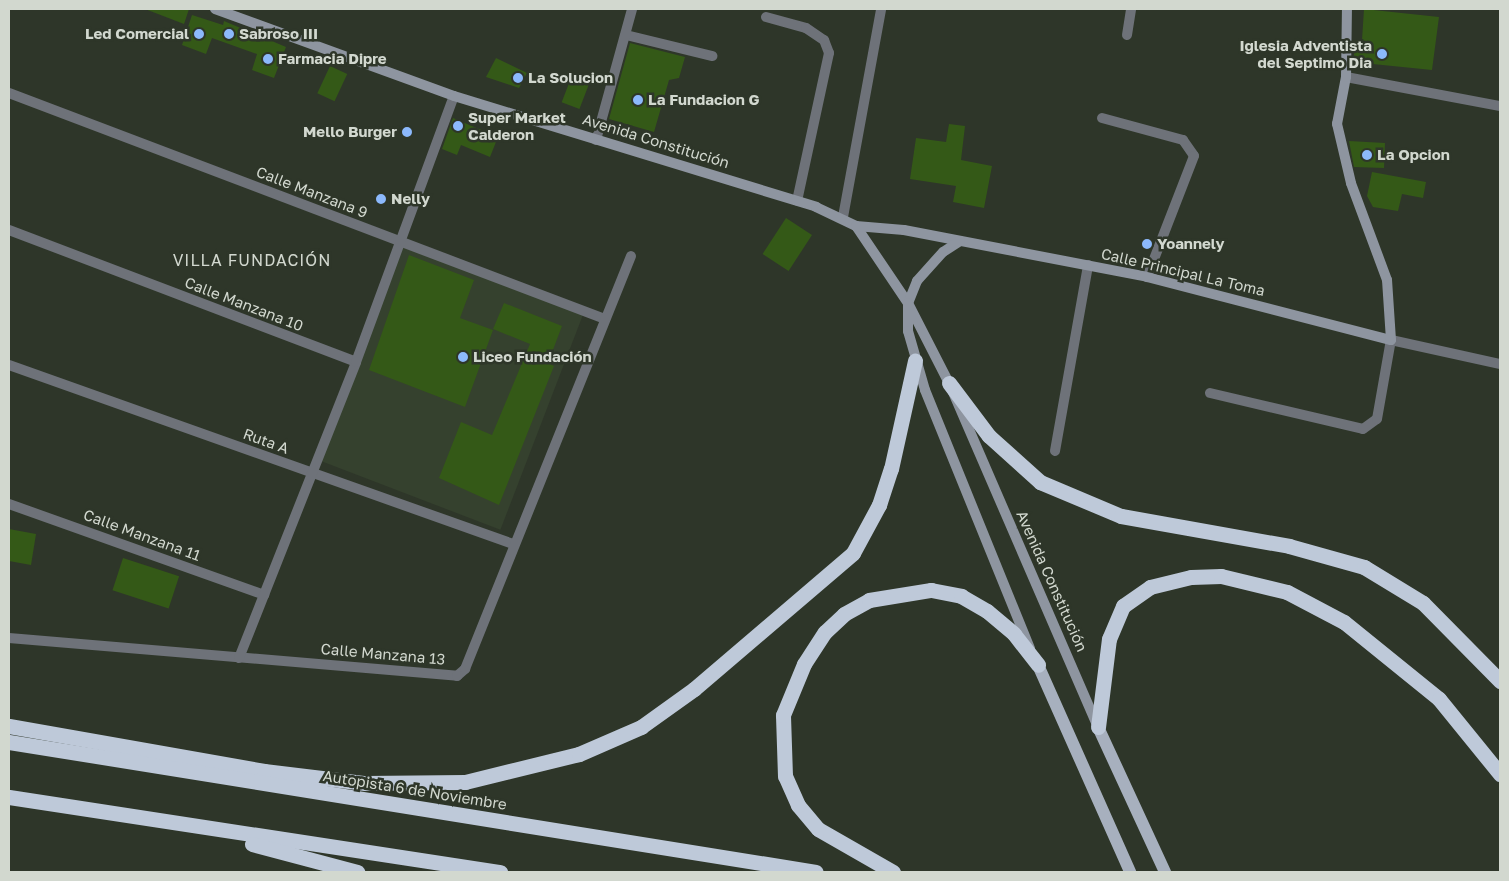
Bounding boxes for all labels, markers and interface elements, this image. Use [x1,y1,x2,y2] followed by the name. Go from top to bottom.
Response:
[85,25,189,43] place label: Led Comercial
[239,25,318,43] place label: Sabroso III
[193,28,205,40] marker: Led Comercial
[223,28,235,40] marker: Sabroso III
[1239,36,1372,71] place label: Iglesia Adventista del Septimo Dia
[1376,48,1388,60] marker: Iglesia Adventista del Septimo Dia
[278,50,387,68] place label: Farmacia Dipre
[262,53,274,65] marker: Farmacia Dipre
[528,69,613,87] place label: La Solucion
[512,72,524,84] marker: La Solucion
[648,91,760,109] place label: La Fundacion G
[632,94,644,106] marker: La Fundacion G
[468,108,566,143] place label: Super Market Calderon
[580,110,732,172] street label: Avenida Constitución
[452,120,464,132] marker: Super Market Calderon
[303,123,397,141] place label: Mello Burger
[401,126,413,138] marker: Mello Burger
[1377,146,1450,164] place label: La Opcion
[1361,149,1373,161] marker: La Opcion
[254,162,370,222] street label: Calle Manzana 9
[391,190,430,208] place label: Nelly
[375,193,387,205] marker: Nelly
[1157,235,1225,253] place label: Yoannely
[1141,238,1153,250] marker: Yoannely
[1099,244,1267,300] street label: Calle Principal La Toma
[171,250,333,270] district label: VILLA FUNDACIÓN
[182,273,306,335] street label: Calle Manzana 10
[473,348,592,366] place label: Liceo Fundación
[457,351,469,363] marker: Liceo Fundación
[241,424,291,458] street label: Ruta A
[81,505,203,565] street label: Calle Manzana 11
[1013,508,1091,654] street label: Avenida Constitución
[320,640,446,668] street label: Calle Manzana 13
[322,767,508,813] street label: Autopista 6 de Noviembre

